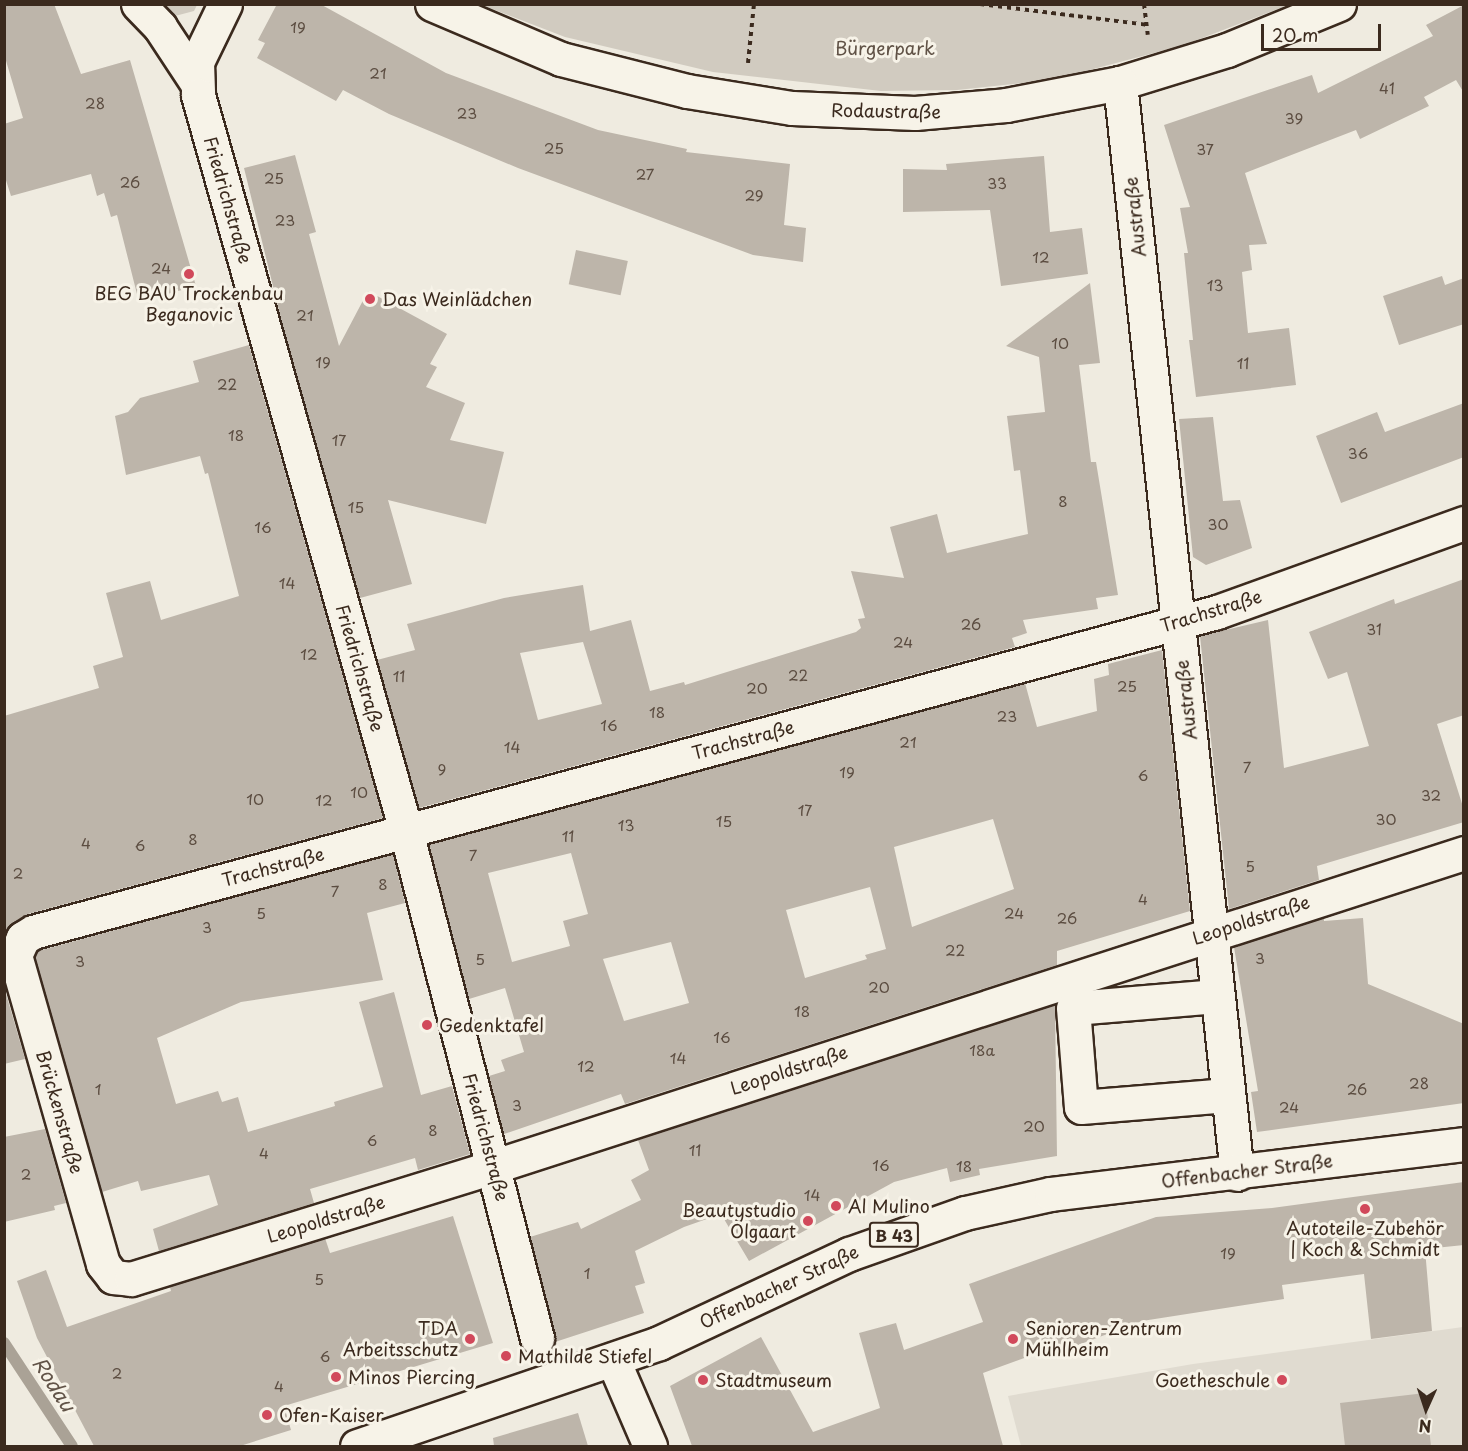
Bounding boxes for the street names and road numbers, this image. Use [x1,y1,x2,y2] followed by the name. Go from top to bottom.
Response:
[831,99,941,123] street label: Rodaustraße
[200,134,256,266] street label: Friedrichstraße
[1120,176,1150,258] street label: Austraße
[1158,585,1264,637] street label: Trachstraße
[332,602,388,734] street label: Friedrichstraße
[1171,659,1201,741] street label: Austraße
[690,716,796,764] street label: Trachstraße
[220,843,326,891] street label: Trachstraße
[1190,891,1312,949] street label: Leopoldstraße
[728,1041,850,1099] street label: Leopoldstraße
[32,1048,88,1176] street label: Brückenstraße
[459,1071,513,1203] street label: Friedrichstraße
[1160,1150,1334,1192] street label: Offenbacher Straße
[264,1191,388,1247] street label: Leopoldstraße
[868,1222,920,1248] road number: B 43
[696,1241,862,1333] street label: Offenbacher Straße

